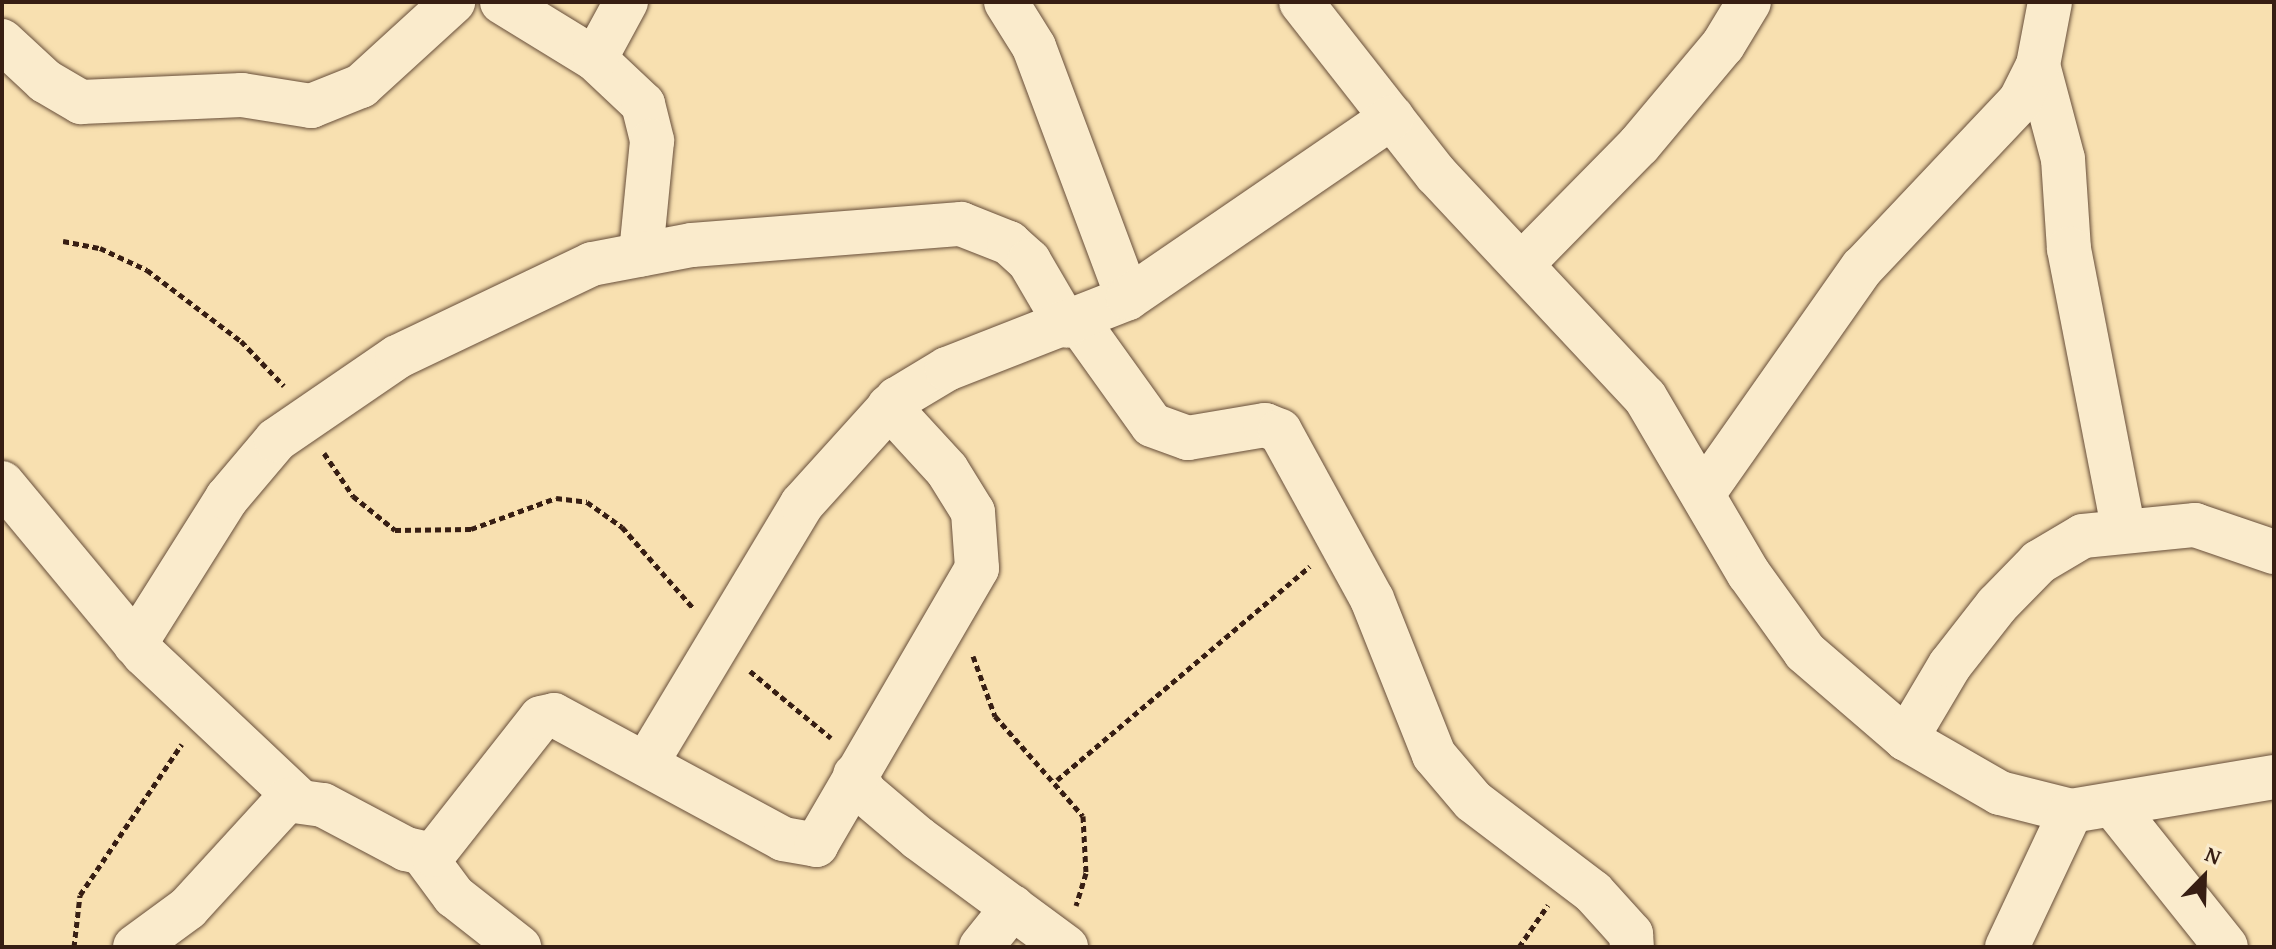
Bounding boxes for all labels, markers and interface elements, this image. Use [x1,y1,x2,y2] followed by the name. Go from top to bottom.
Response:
[2164,837,2244,917] north arrow
[2200,837,2226,873] text: N

